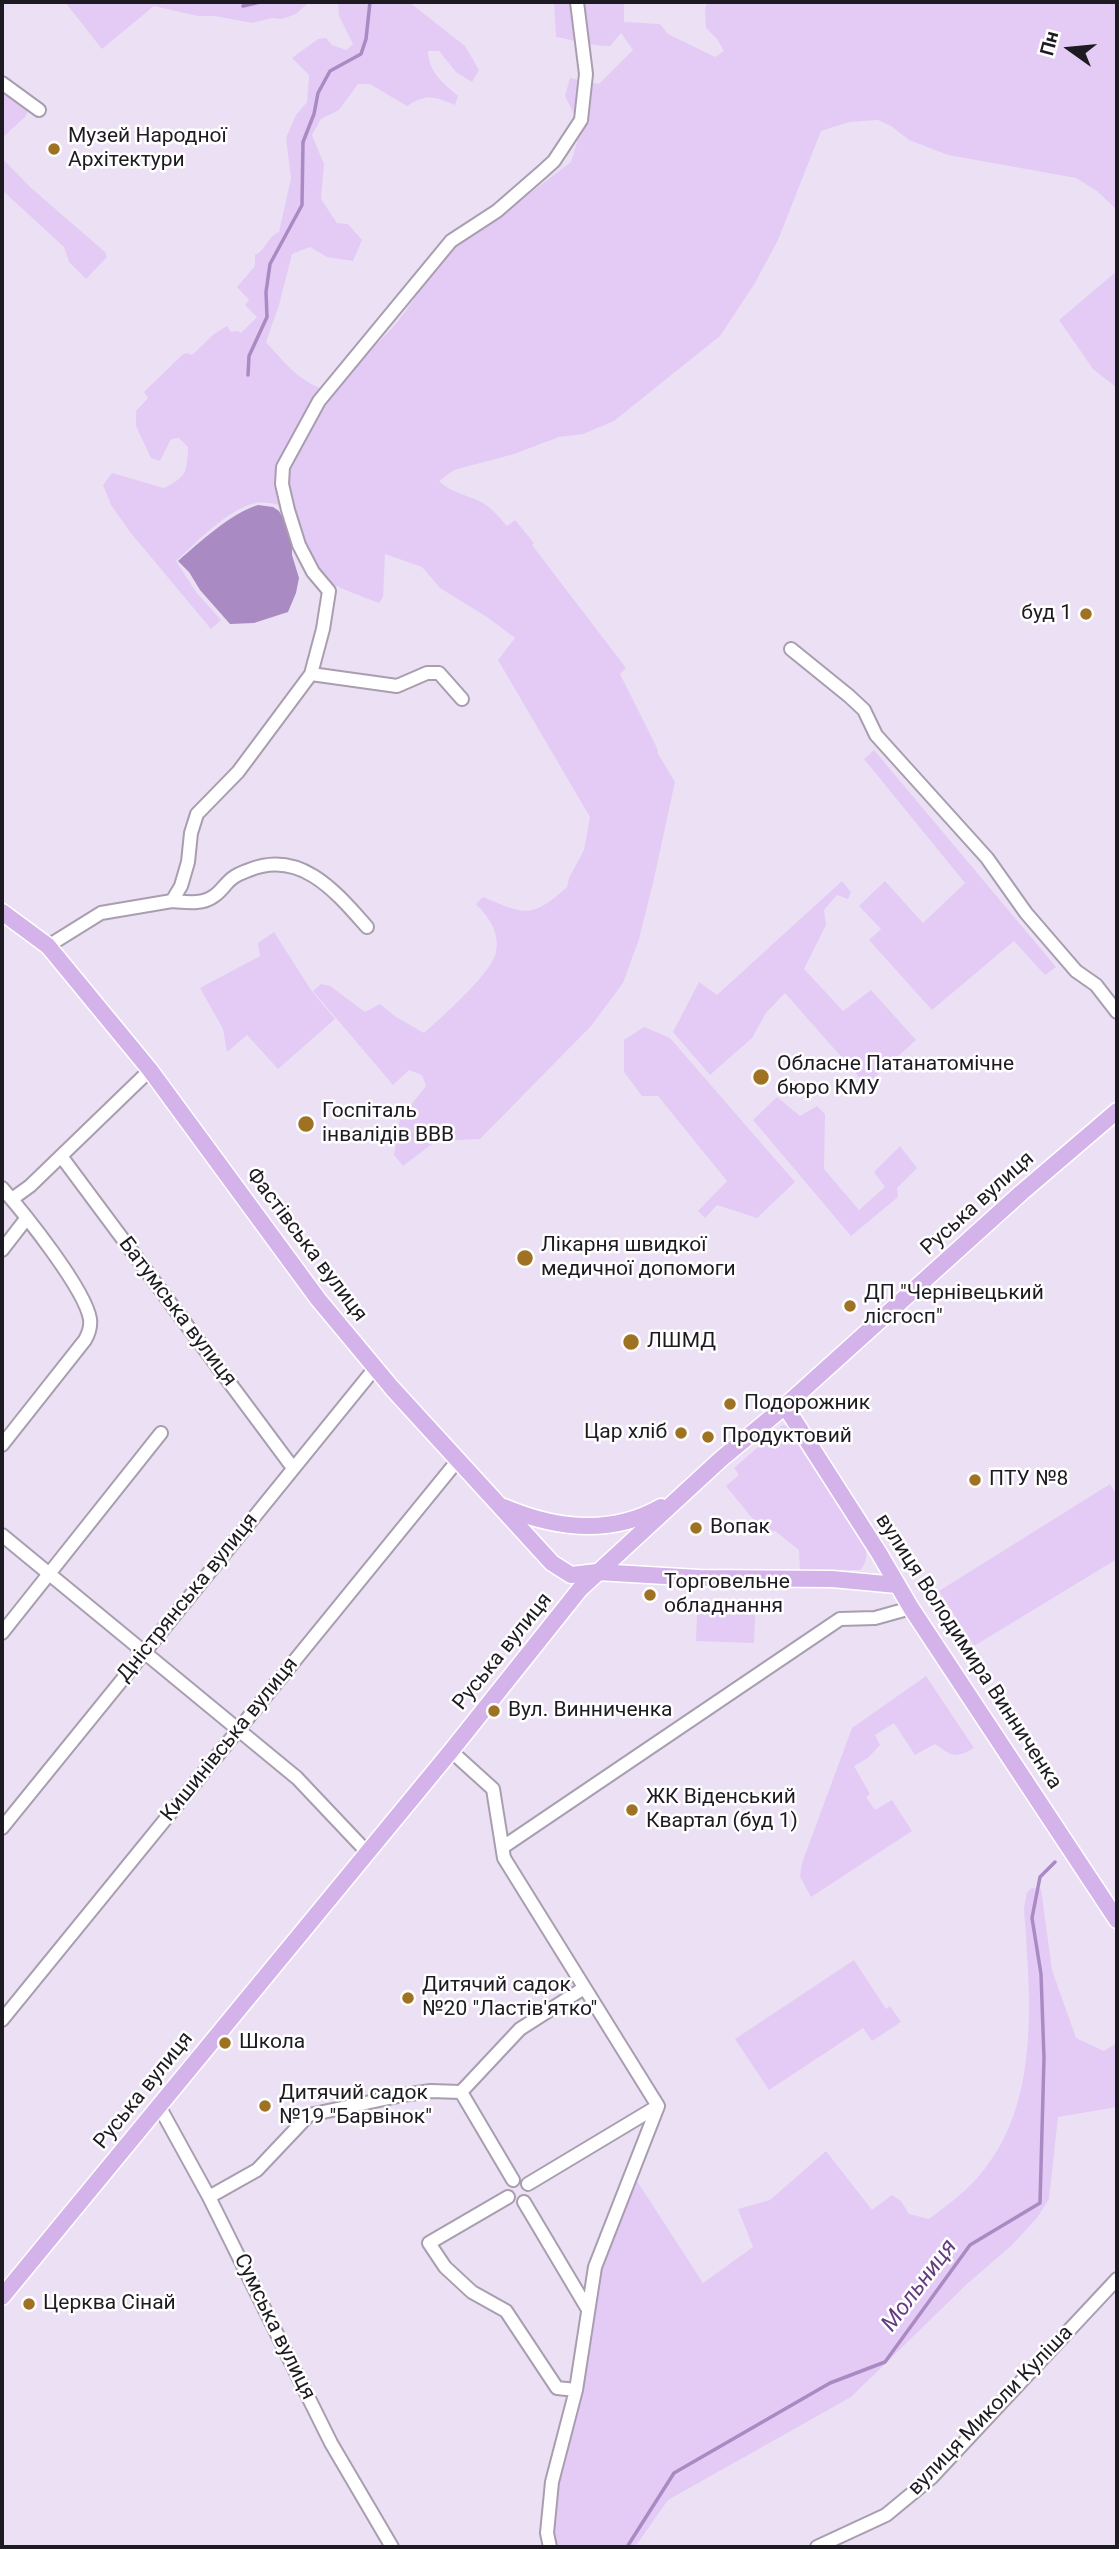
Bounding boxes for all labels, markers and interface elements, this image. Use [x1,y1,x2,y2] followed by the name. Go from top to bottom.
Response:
[1035,14,1105,84] north arrow
[1035,29,1063,58] text: Пн
[68,124,227,174] place label: Музей Народної Архітектури
[46,141,62,157] marker: Музей Народної Архітектури
[1021,601,1072,627] place label: буд 1
[1078,606,1094,622] marker: буд 1
[777,1052,1014,1102] place label: Обласне Патанатомічне бюро КМУ
[751,1067,771,1087] marker: Обласне Патанатомічне бюро КМУ
[322,1099,454,1149] place label: Госпіталь інвалідів ВВВ
[296,1114,316,1134] marker: Госпіталь інвалідів ВВВ
[916,1147,1040,1261] street label: Руська вулиця
[240,1163,372,1327] street label: Фастівська вулиця
[113,1232,241,1392] street label: Батумська вулиця
[541,1233,736,1283] place label: Лікарня швидкої медичної допомоги
[515,1248,535,1268] marker: Лікарня швидкої медичної допомоги
[864,1281,1044,1331] place label: ДП "Чернівецький лісгосп"
[842,1298,858,1314] marker: ДП "Чернівецький лісгосп"
[647,1329,716,1355] place label: ЛШМД
[621,1332,641,1352] marker: ЛШМД
[744,1391,870,1417] place label: Подорожник
[722,1396,738,1412] marker: Подорожник
[584,1420,667,1446] place label: Цар хліб
[722,1424,852,1450] place label: Продуктовий
[673,1425,689,1441] marker: Цар хліб
[700,1429,716,1445] marker: Продуктовий
[989,1467,1068,1493] place label: ПТУ №8
[967,1472,983,1488] marker: ПТУ №8
[112,1509,264,1687] street label: Дністрянська вулиця
[869,1510,1067,1794] street label: вулиця Володимира Винниченка
[710,1515,770,1541] place label: Вопак
[688,1520,704,1536] marker: Вопак
[664,1570,790,1620] place label: Торговельне обладнання
[642,1587,658,1603] marker: Торговельне обладнання
[448,1588,558,1716] street label: Руська вулиця
[156,1653,304,1827] street label: Кишинівська вулиця
[508,1698,672,1724] place label: Вул. Винниченка
[486,1703,502,1719] marker: Вул. Винниченка
[646,1785,798,1835] place label: ЖК Віденський Квартал (буд 1)
[624,1802,640,1818] marker: ЖК Віденський Квартал (буд 1)
[422,1973,597,2023] place label: Дитячий садок №20 "Ластів'ятко"
[400,1990,416,2006] marker: Дитячий садок №20 "Ластів'ятко"
[89,2027,199,2155] street label: Руська вулиця
[239,2030,305,2056] place label: Школа
[217,2035,233,2051] marker: Школа
[279,2081,432,2131] place label: Дитячий садок №19 "Барвінок"
[257,2098,273,2114] marker: Дитячий садок №19 "Барвінок"
[876,2234,964,2338] water label: Мольниця
[228,2250,320,2404] street label: Сумська вулиця
[43,2291,176,2317] place label: Церква Сінай
[21,2296,37,2312] marker: Церква Сінай
[903,2321,1079,2501] street label: вулиця Миколи Куліша

